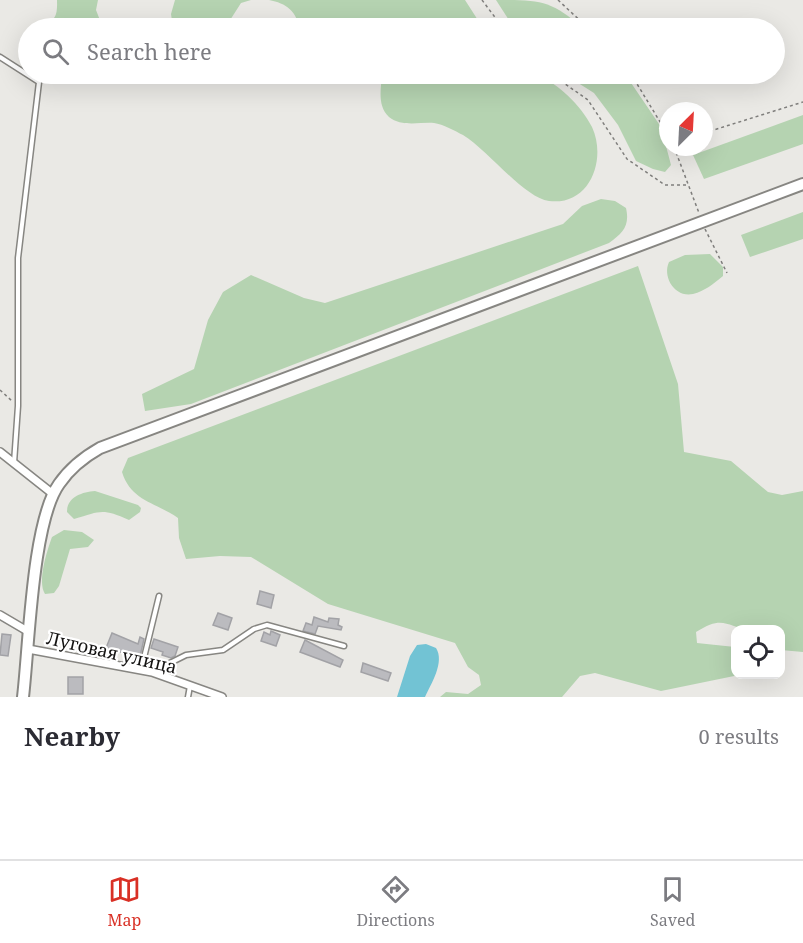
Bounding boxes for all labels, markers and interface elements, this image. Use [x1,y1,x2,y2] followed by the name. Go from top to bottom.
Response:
[18,18,785,84] search box
[39,35,72,68] icon: search
[87,36,212,66] text: Search here
[659,102,713,156] north arrow
[44,625,180,679] street label: Луговая улица
[731,625,785,679] map controls
[731,625,785,679] button: locate
[24,718,120,754] text: Nearby
[699,723,779,750] text: 0 results
[108,873,141,931] tab: Map
[357,873,435,931] tab: Directions
[650,873,695,931] tab: Saved

